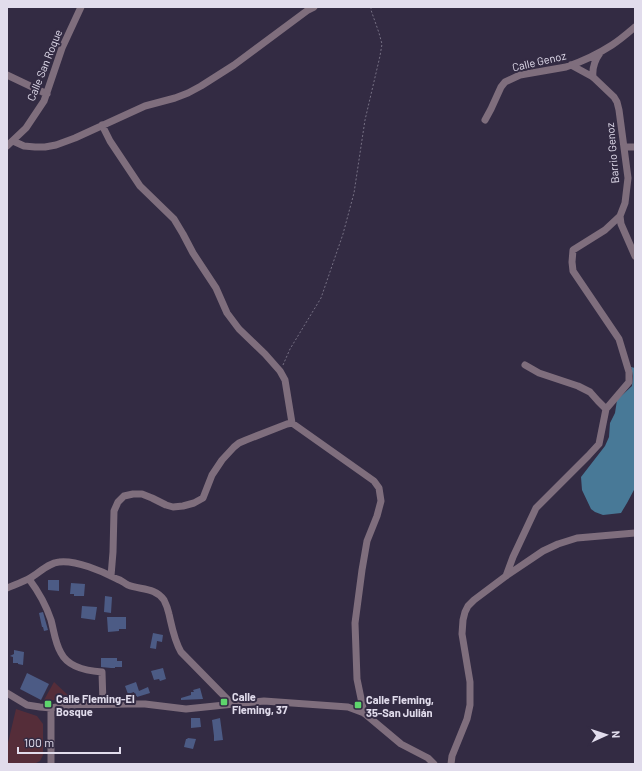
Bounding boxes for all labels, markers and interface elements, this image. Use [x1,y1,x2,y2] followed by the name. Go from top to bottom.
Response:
[24,27,64,103] street label: Calle San Roque
[511,48,567,73] street label: Calle Genoz
[603,122,621,184] street label: Barrio Genoz
[232,690,288,716] place label: Calle Fleming, 37
[56,692,135,718] place label: Calle Fleming-El Bosque
[366,693,434,719] place label: Calle Fleming, 35-San Julián
[219,697,229,707] marker: Calle Fleming, 37
[43,699,53,709] marker: Calle Fleming-El Bosque
[353,700,363,710] marker: Calle Fleming, 35-San Julián
[586,715,626,755] north arrow
[18,729,120,755] scale bar
[610,730,623,738] text: N
[24,735,54,749] text: 100 m

